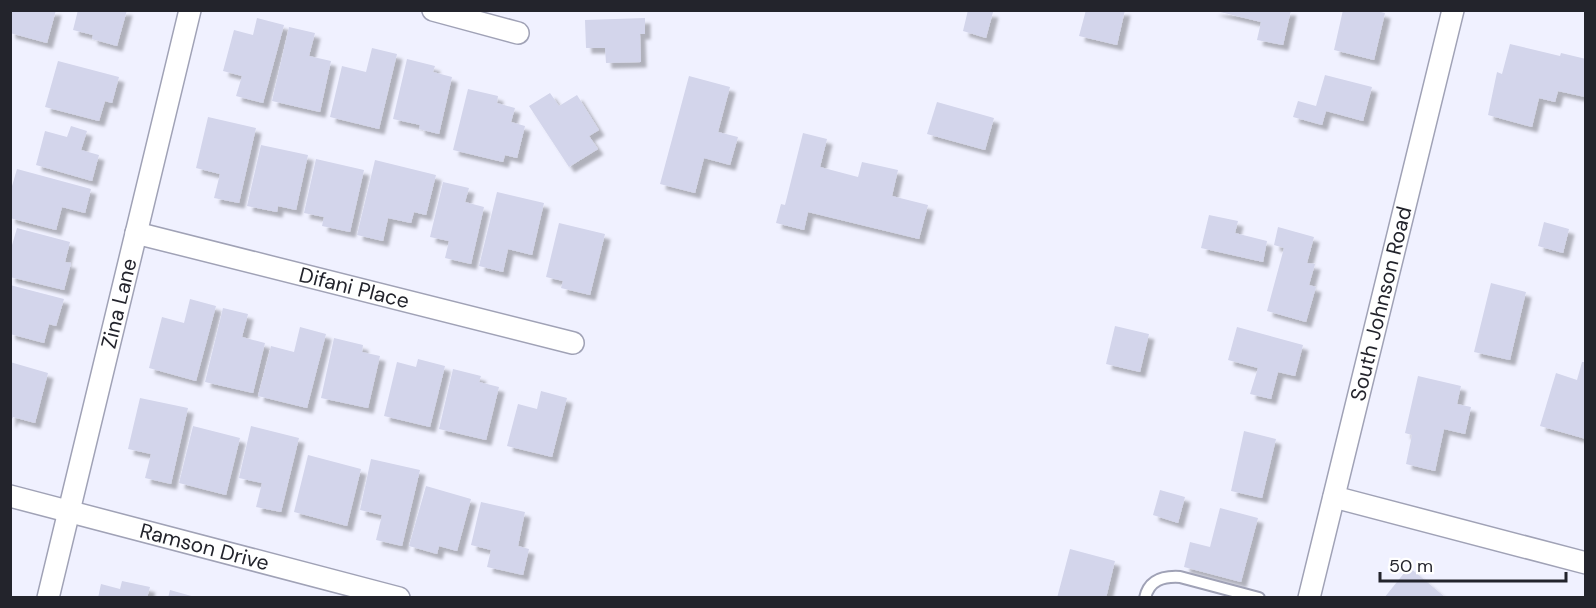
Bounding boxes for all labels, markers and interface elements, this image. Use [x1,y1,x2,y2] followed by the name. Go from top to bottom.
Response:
[1344,204,1418,404] street label: South Johnson Road
[95,255,144,351] street label: Zina Lane
[296,261,412,315] street label: Difani Place
[137,517,272,577] street label: Ramson Drive
[1380,545,1566,583] scale bar
[1389,554,1433,578] text: 50 m

